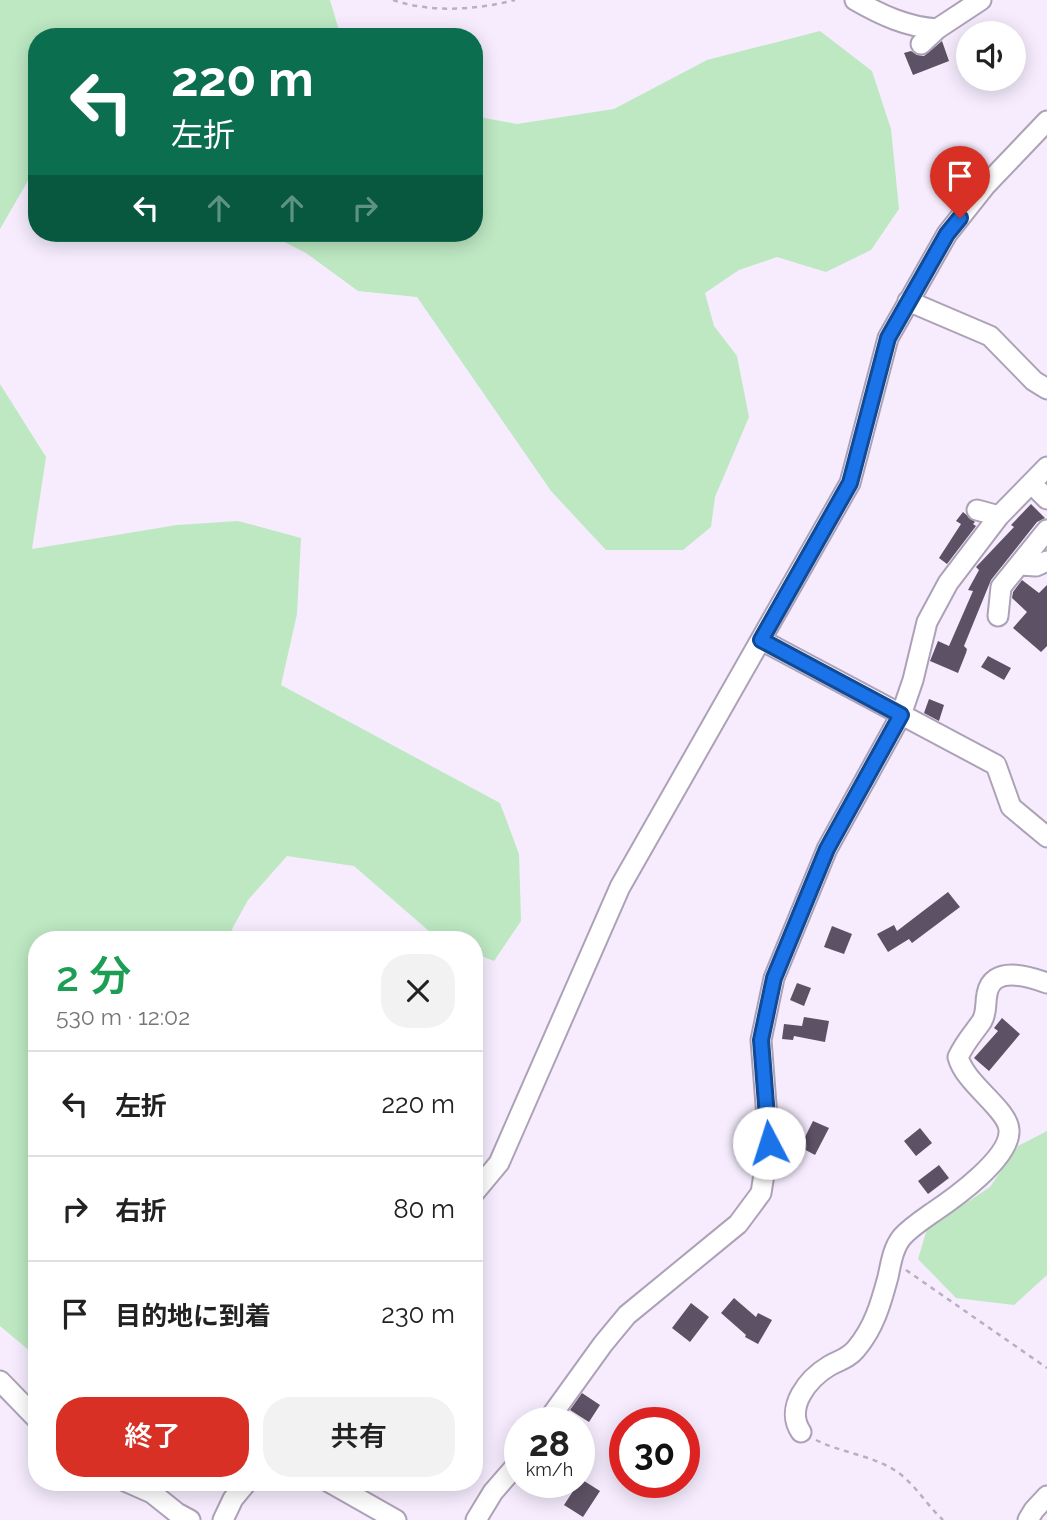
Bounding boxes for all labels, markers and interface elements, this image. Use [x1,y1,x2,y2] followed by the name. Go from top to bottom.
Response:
[956,21,1026,91] map controls
[956,21,1026,91] button: sound
[171,50,314,107] text: 220 m
[56,56,147,147] icon: left
[171,116,235,153] text: 左折
[930,146,990,218] pin
[941,157,979,195] icon: arrive
[127,189,165,227] icon: left
[200,189,238,227] icon: ahead
[273,189,311,227] icon: ahead
[346,189,384,227] icon: right
[56,952,131,1001] text: 2 分
[381,954,455,1028] button: close
[56,1003,190,1030] text: 530 m · 12:02
[56,1085,94,1123] icon: left
[381,1089,455,1119] text: 220 m
[115,1091,167,1121] text: 左折
[732,1106,806,1180] position arrow
[56,1190,94,1228] icon: right
[393,1194,455,1224] text: 80 m
[115,1196,167,1226] text: 右折
[56,1295,94,1333] icon: arrive
[381,1299,455,1329] text: 230 m
[115,1301,271,1331] text: 目的地に到着
[56,1397,249,1477] button: 終了
[263,1397,455,1477] button: 共有
[609,1407,700,1498] speed limit sign: 30
[529,1423,570,1464] text: 28
[526,1459,573,1480] text: km/h

